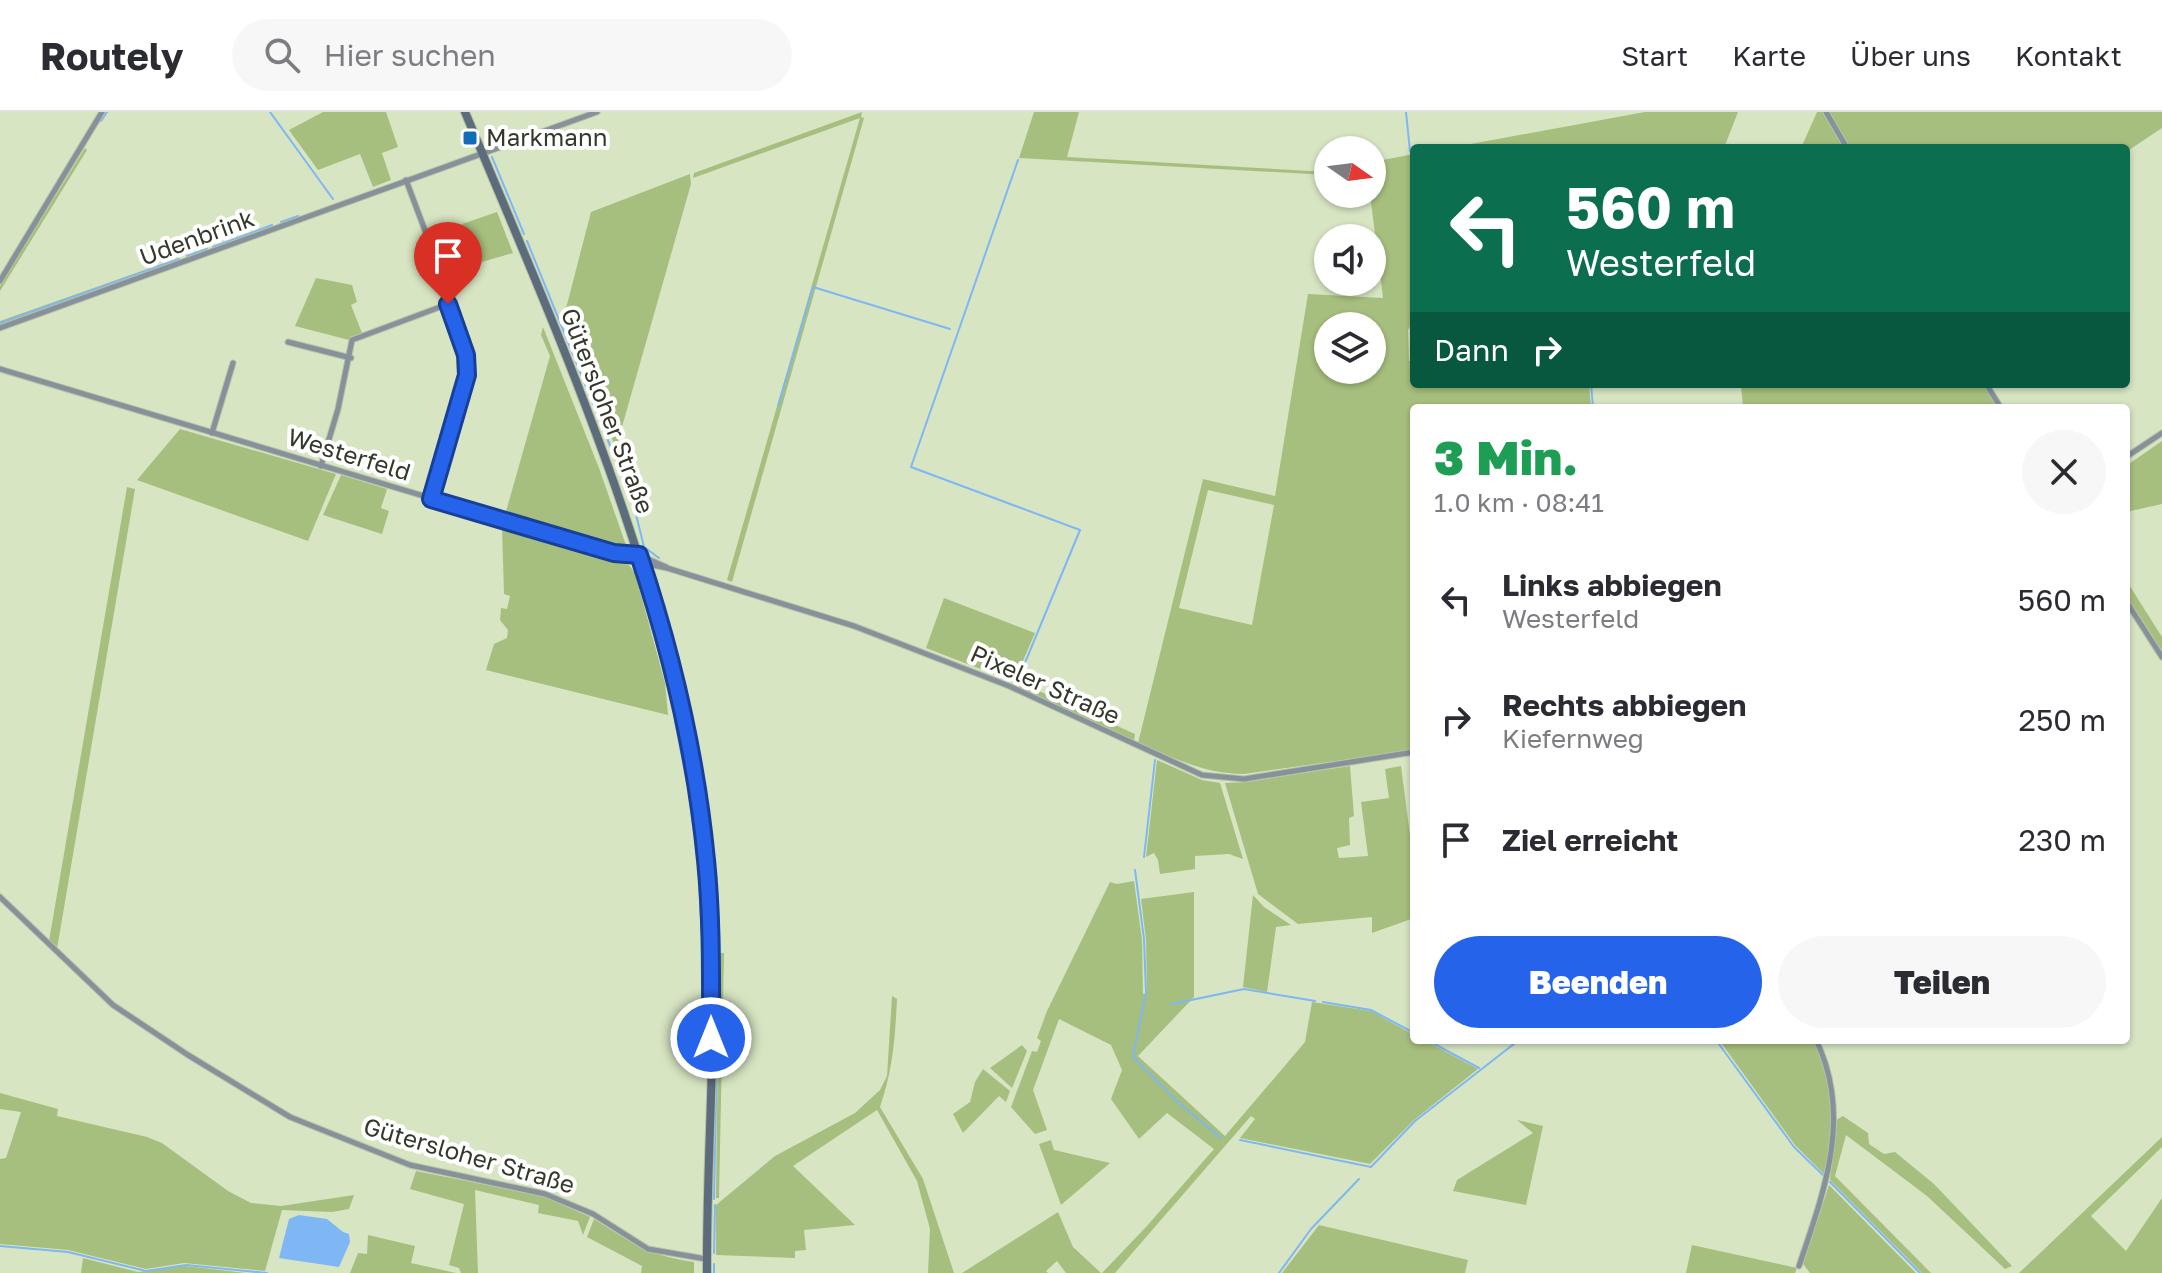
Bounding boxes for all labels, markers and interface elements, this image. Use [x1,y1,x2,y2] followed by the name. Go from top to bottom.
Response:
[232,19,792,91] search box
[40,33,184,78] text: Routely
[260,33,304,77] icon: search
[324,37,496,73] text: Hier suchen
[1621,39,1688,72] text: Start
[1732,39,1806,72] text: Karte
[1850,39,1971,72] text: Über uns
[2015,39,2122,72] text: Kontakt
[486,122,607,151] place label: Markmann
[461,129,479,147] marker: Markmann
[1314,136,1386,208] north arrow
[1314,136,1386,384] map controls
[1566,173,1735,240] text: 560 m
[1434,176,1538,280] icon: left
[135,202,258,271] street label: Udenbrink
[414,222,482,304] pin
[1314,224,1386,296] button: sound
[426,234,470,278] icon: arrive
[1566,241,1756,284] text: Westerfeld
[556,304,661,517] street label: Gütersloher Straße
[1314,312,1386,384] button: layers
[1525,328,1569,372] icon: right
[1434,332,1509,368] text: Dann
[285,421,414,486] street label: Westerfeld
[1434,428,1578,486] text: 3 Min.
[2022,430,2106,514] button: close
[1434,487,1604,518] text: 1.0 km · 08:41
[1502,567,1722,603] text: Links abbiegen
[1434,578,1478,622] icon: left
[2018,582,2106,618] text: 560 m
[1502,603,1639,634] text: Westerfeld
[966,638,1125,730] street label: Pixeler Straße
[1502,687,1746,723] text: Rechts abbiegen
[1434,698,1478,742] icon: right
[2019,702,2106,738] text: 250 m
[1502,723,1644,754] text: Kiefernweg
[1434,818,1478,862] icon: arrive
[1502,822,1678,858] text: Ziel erreicht
[2018,822,2106,858] text: 230 m
[1434,936,1762,1028] button: Beenden
[1778,936,2106,1028] button: Teilen
[669,996,753,1080] position arrow
[361,1111,578,1199] street label: Gütersloher Straße

